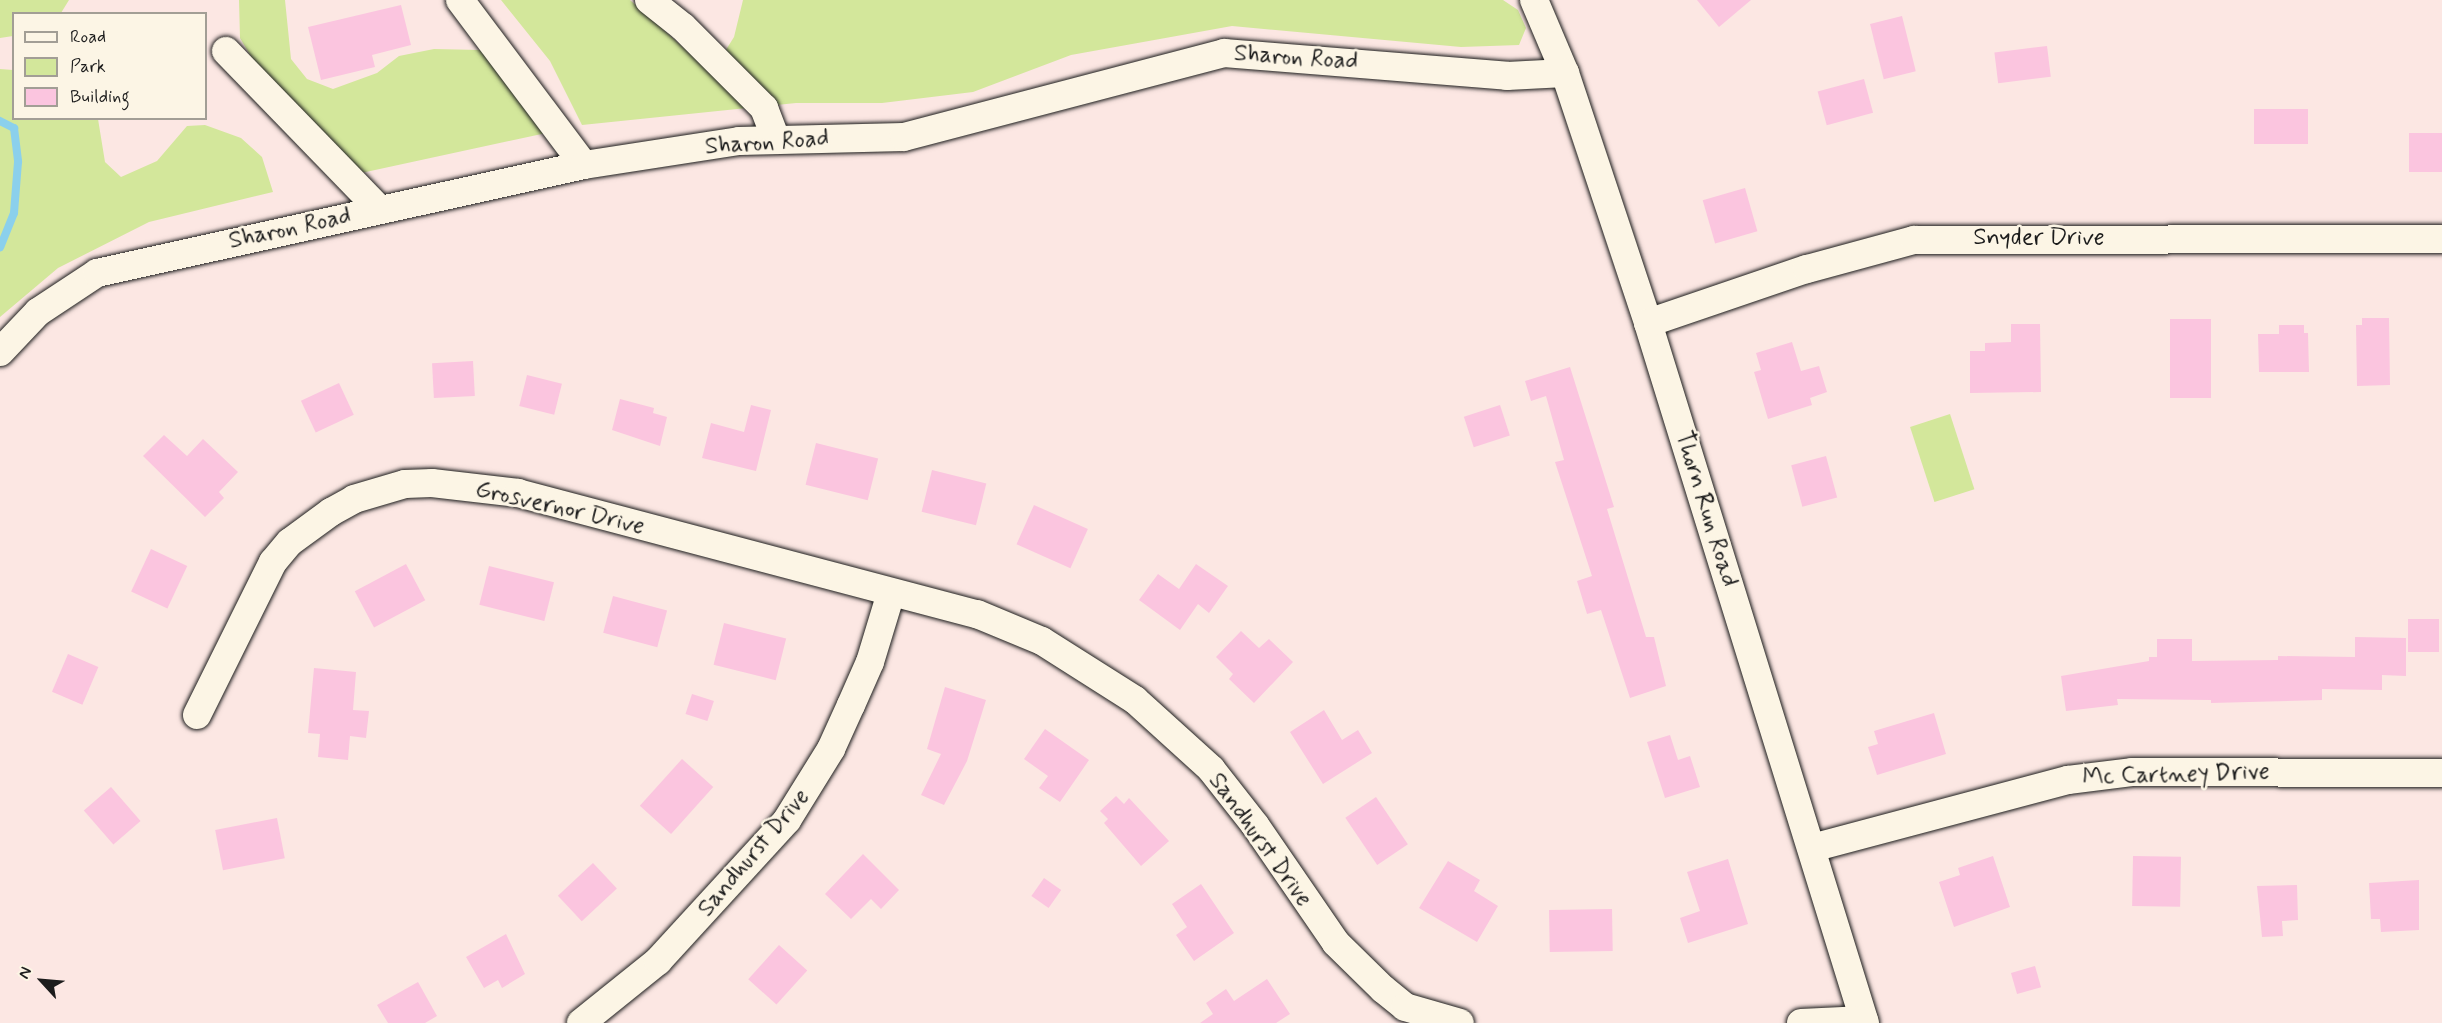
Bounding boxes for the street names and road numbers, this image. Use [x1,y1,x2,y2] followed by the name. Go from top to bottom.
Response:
[1233,39,1359,77] street label: Sharon Road
[704,124,830,162] street label: Sharon Road
[226,202,354,256] street label: Sharon Road
[1974,224,2104,252] street label: Snyder Drive
[1669,429,1743,589] street label: Thorn Run Road
[474,475,646,541] street label: Grosvernor Drive
[2084,757,2268,793] street label: Mc Cartney Drive
[1202,767,1318,913] street label: Sandhurst Drive
[692,783,816,923] street label: Sandhurst Drive

